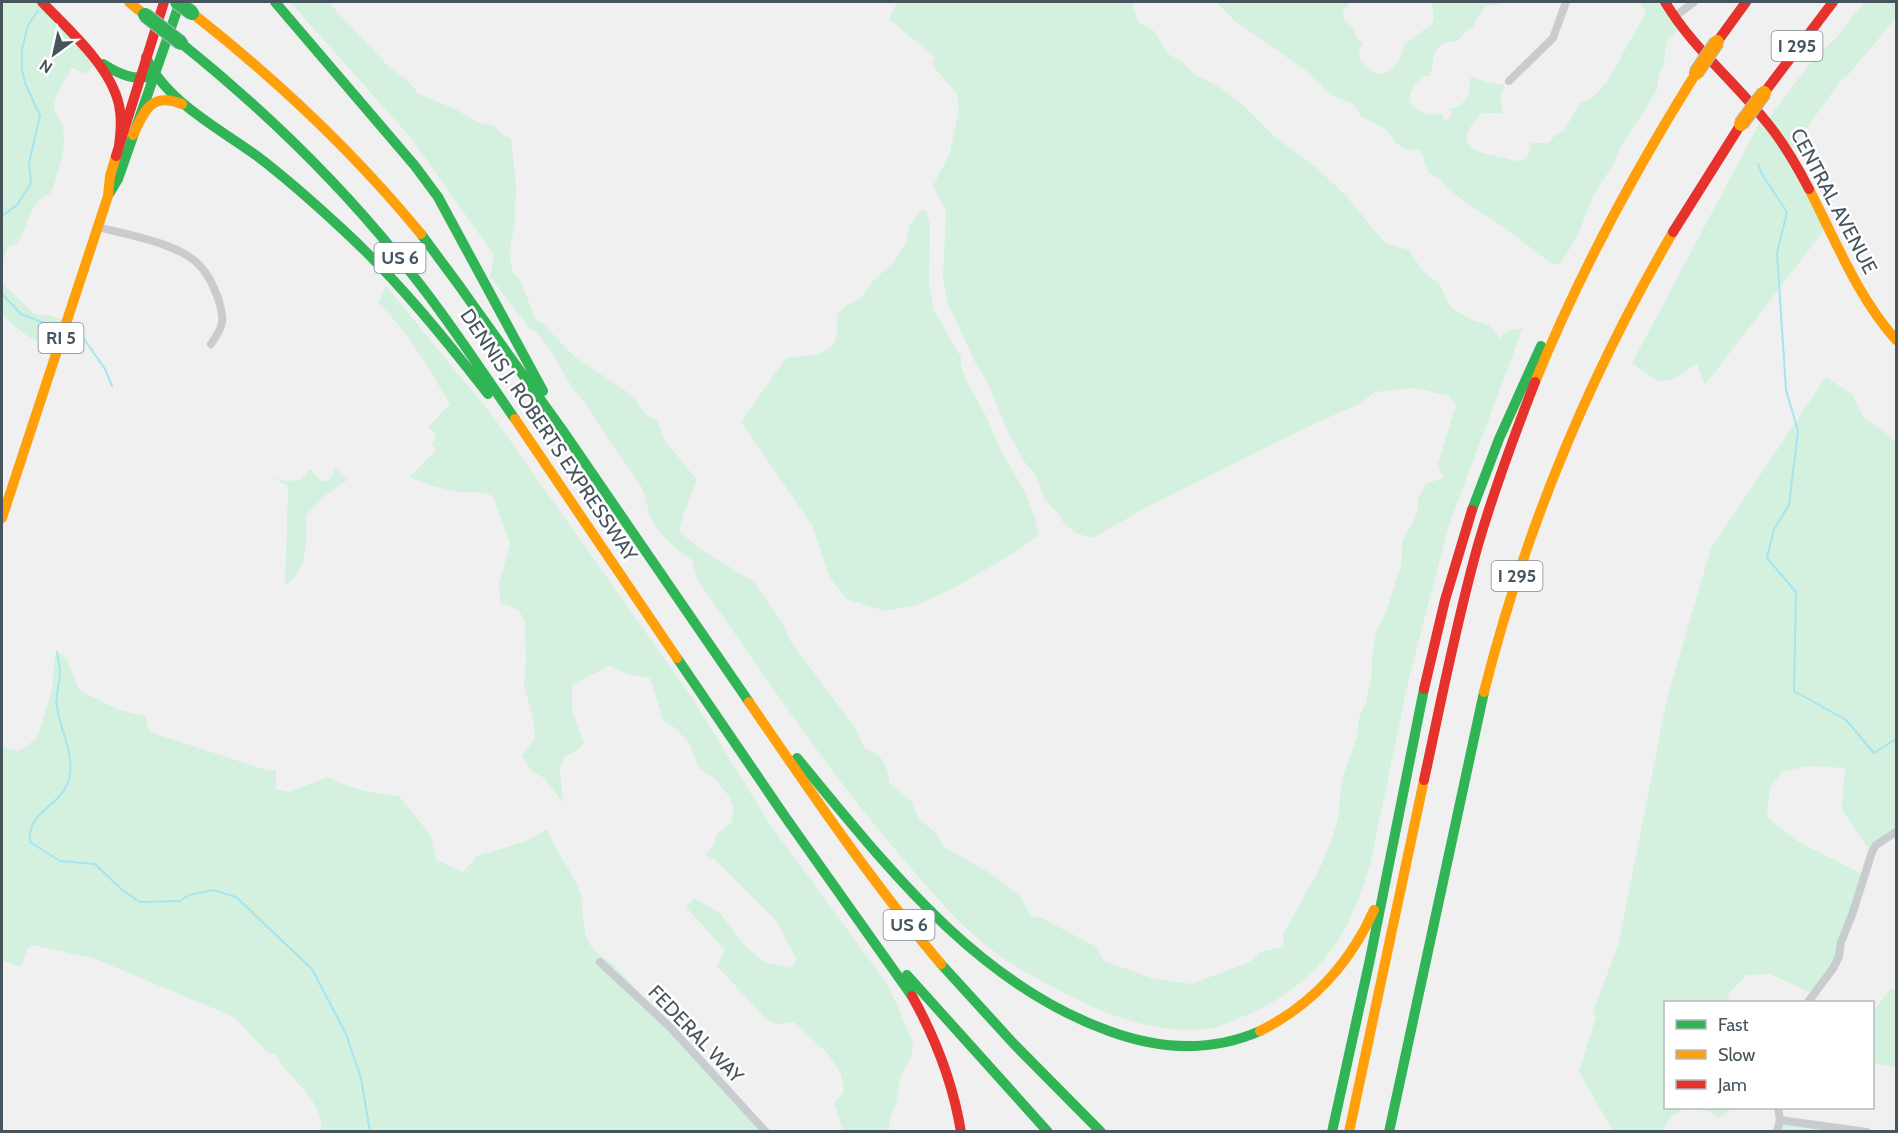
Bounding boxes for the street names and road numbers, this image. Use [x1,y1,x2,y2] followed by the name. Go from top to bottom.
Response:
[1772,31,1822,61] road number: I 295
[1786,124,1882,278] street label: CENTRAL AVENUE
[374,243,426,273] road number: US 6
[455,304,643,566] street label: DENNIS J. ROBERTS EXPRESSWAY
[38,323,84,353] road number: RI 5
[1492,561,1543,591] road number: I 295
[884,910,934,940] road number: US 6
[643,980,749,1088] street label: FEDERAL WAY

